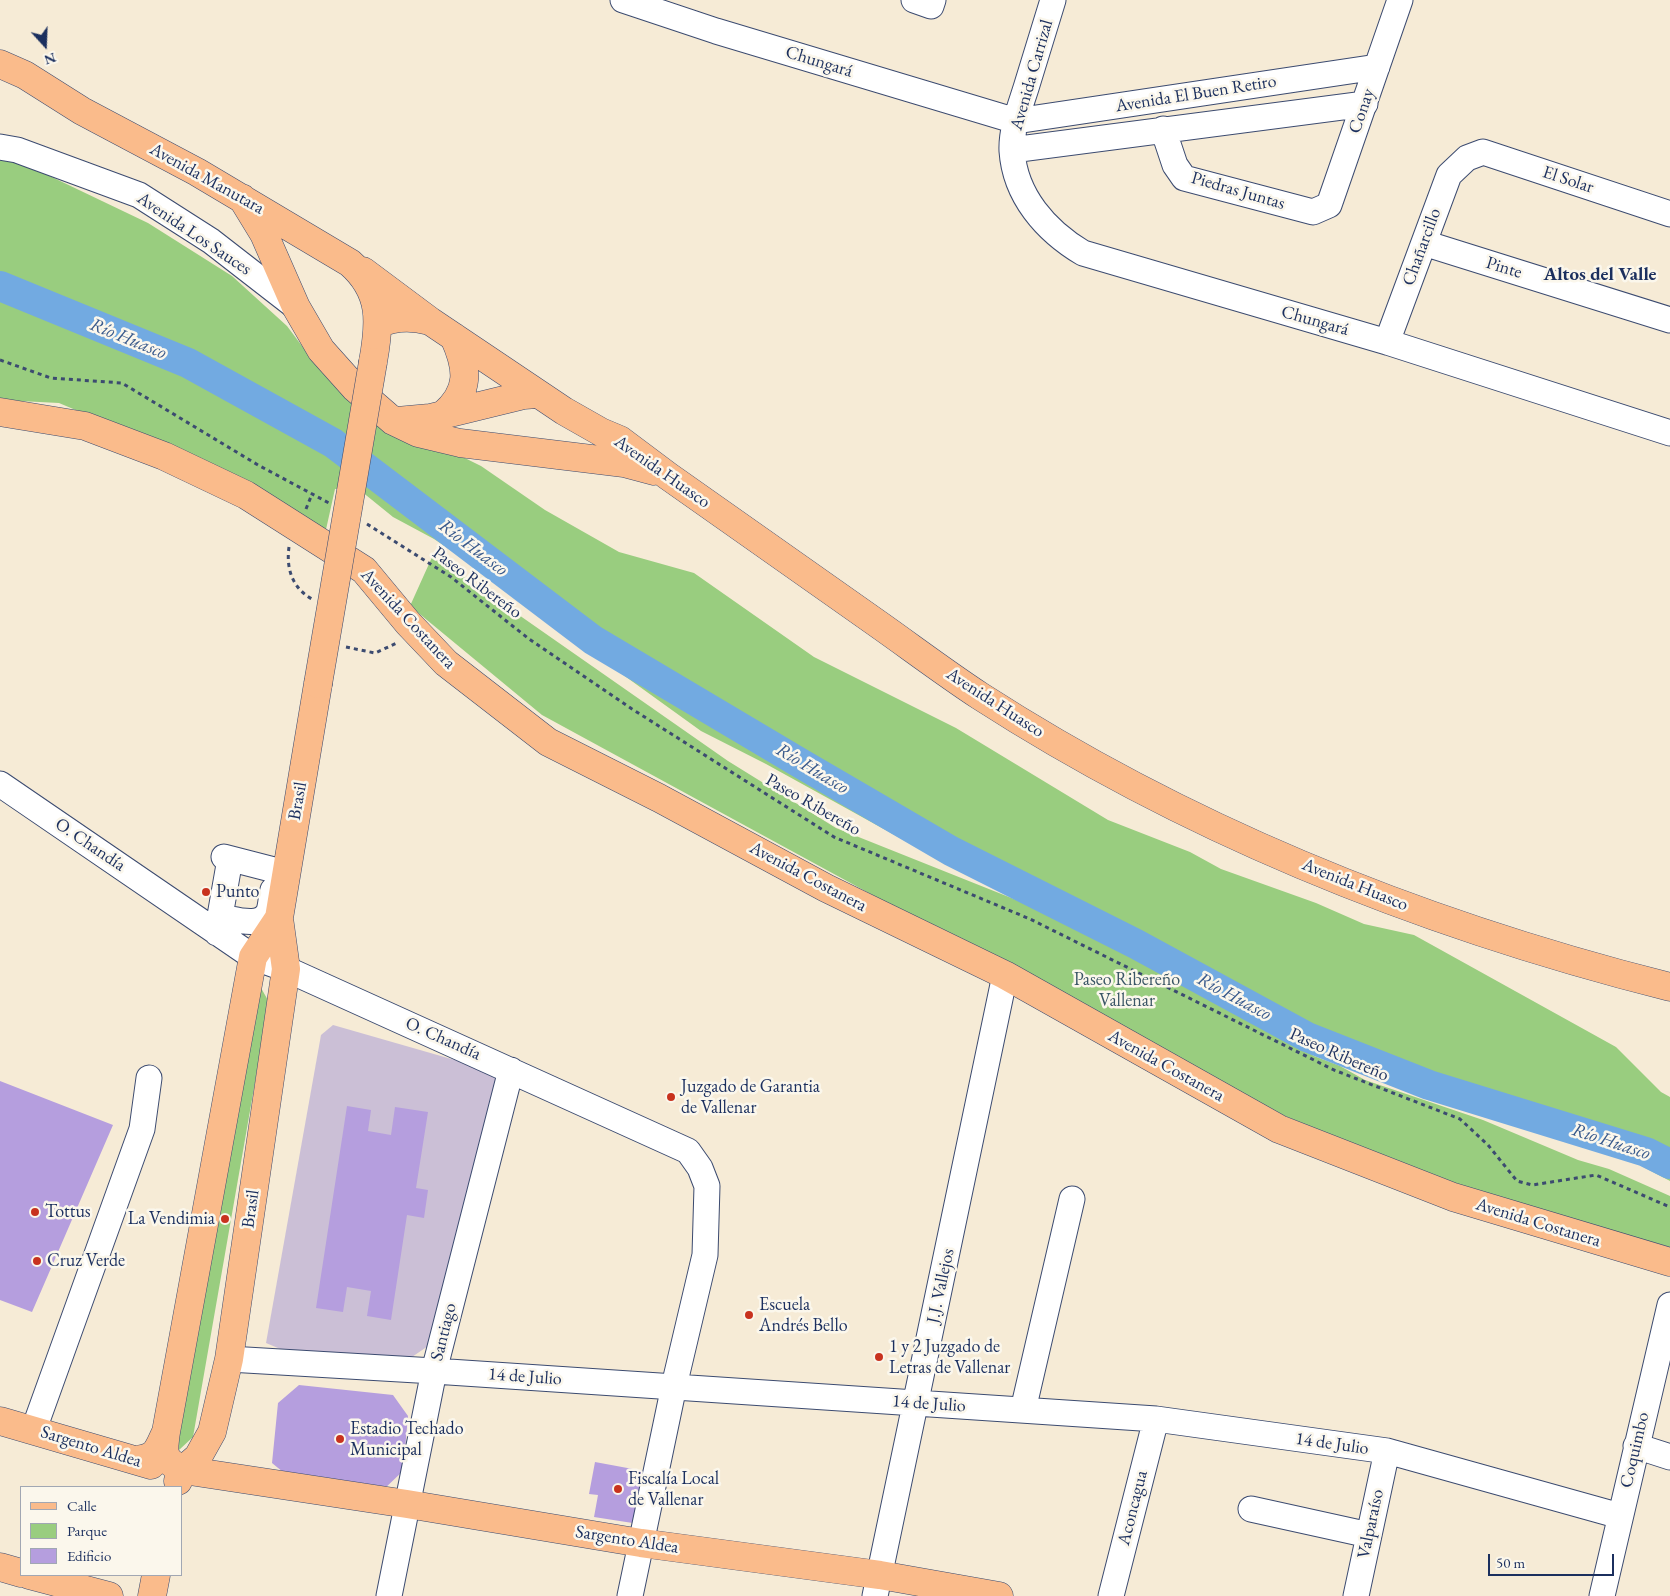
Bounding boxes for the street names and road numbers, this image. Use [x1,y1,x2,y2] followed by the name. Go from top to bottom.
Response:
[1006,17,1058,133] street label: Avenida Carrizal
[783,42,855,82] street label: Chungará
[1114,71,1278,117] street label: Avenida El Buen Retiro
[1344,86,1380,136] street label: Conay
[146,139,268,219] street label: Avenida Manutara
[1540,162,1596,198] street label: El Solar
[1189,167,1287,215] street label: Piedras Juntas
[133,188,255,280] street label: Avenida Los Sauces
[1398,205,1446,289] street label: Chañarcillo
[1483,252,1525,284] street label: Pinte
[1279,301,1351,341] street label: Chungará
[610,431,714,513] street label: Avenida Huasco
[428,542,526,624] street label: Paseo Ribereño
[356,564,460,674] street label: Avenida Costanera
[942,663,1048,743] street label: Avenida Huasco
[762,769,864,841] street label: Paseo Ribereño
[284,780,312,822] street label: Brasil
[51,814,129,876] street label: O. Chandía
[746,837,870,917] street label: Avenida Costanera
[1299,854,1411,916] street label: Avenida Huasco
[402,1013,484,1065] street label: O. Chandía
[1286,1024,1392,1086] street label: Paseo Ribereño
[1104,1025,1228,1107] street label: Avenida Costanera
[238,1189,264,1229] street label: Brasil
[1473,1194,1603,1252] street label: Avenida Costanera
[923,1247,959,1325] street label: J.J. Vallejos
[426,1301,462,1363] street label: Santiago
[487,1364,563,1390] street label: 14 de Julio
[891,1391,967,1417] street label: 14 de Julio
[1616,1410,1654,1490] street label: Coquimbo
[38,1421,144,1473] street label: Sargento Aldea
[1294,1428,1370,1460] street label: 14 de Julio
[1113,1468,1153,1548] street label: Aconcagua
[1353,1487,1389,1561] street label: Valparaíso
[574,1521,680,1559] street label: Sargento Aldea

